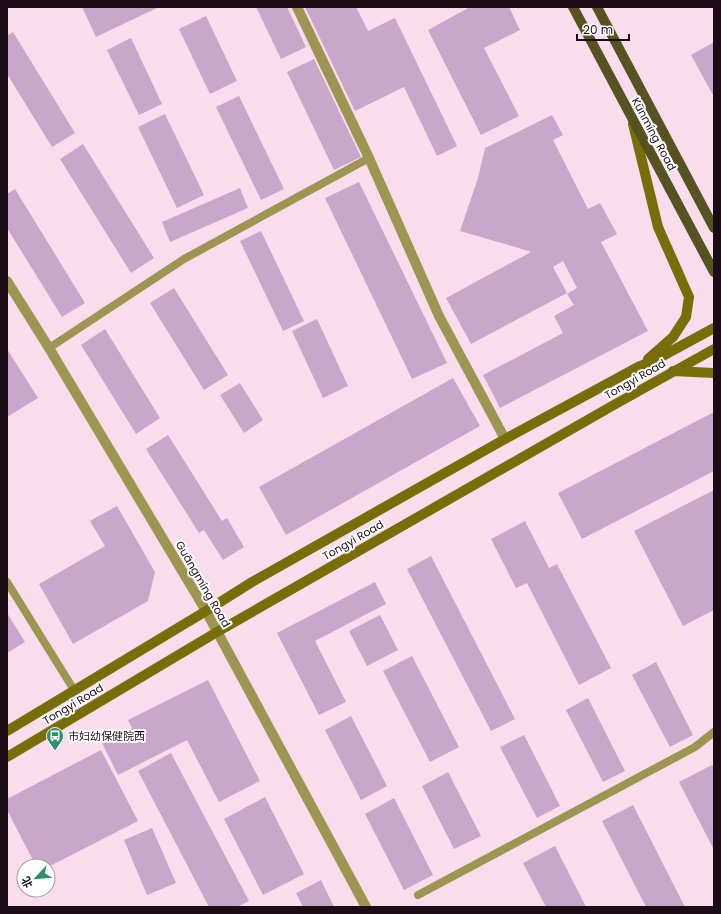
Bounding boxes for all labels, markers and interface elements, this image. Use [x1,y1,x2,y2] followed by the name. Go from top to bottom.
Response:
[577,16,629,42] scale bar
[583,21,613,38] text: 20 m
[628,95,680,173] street label: Kūnmíng Road
[602,355,668,403] street label: Tongyi Road
[320,516,386,564] street label: Tongyi Road
[172,538,234,630] street label: Guāngmíng Road
[40,680,106,728] street label: Tongyi Road
[45,726,65,751] bus stop icon: 市妇幼保健院西
[68,728,145,744] place label: 市妇幼保健院西
[16,858,56,898] north arrow
[17,874,37,891] text: 北

